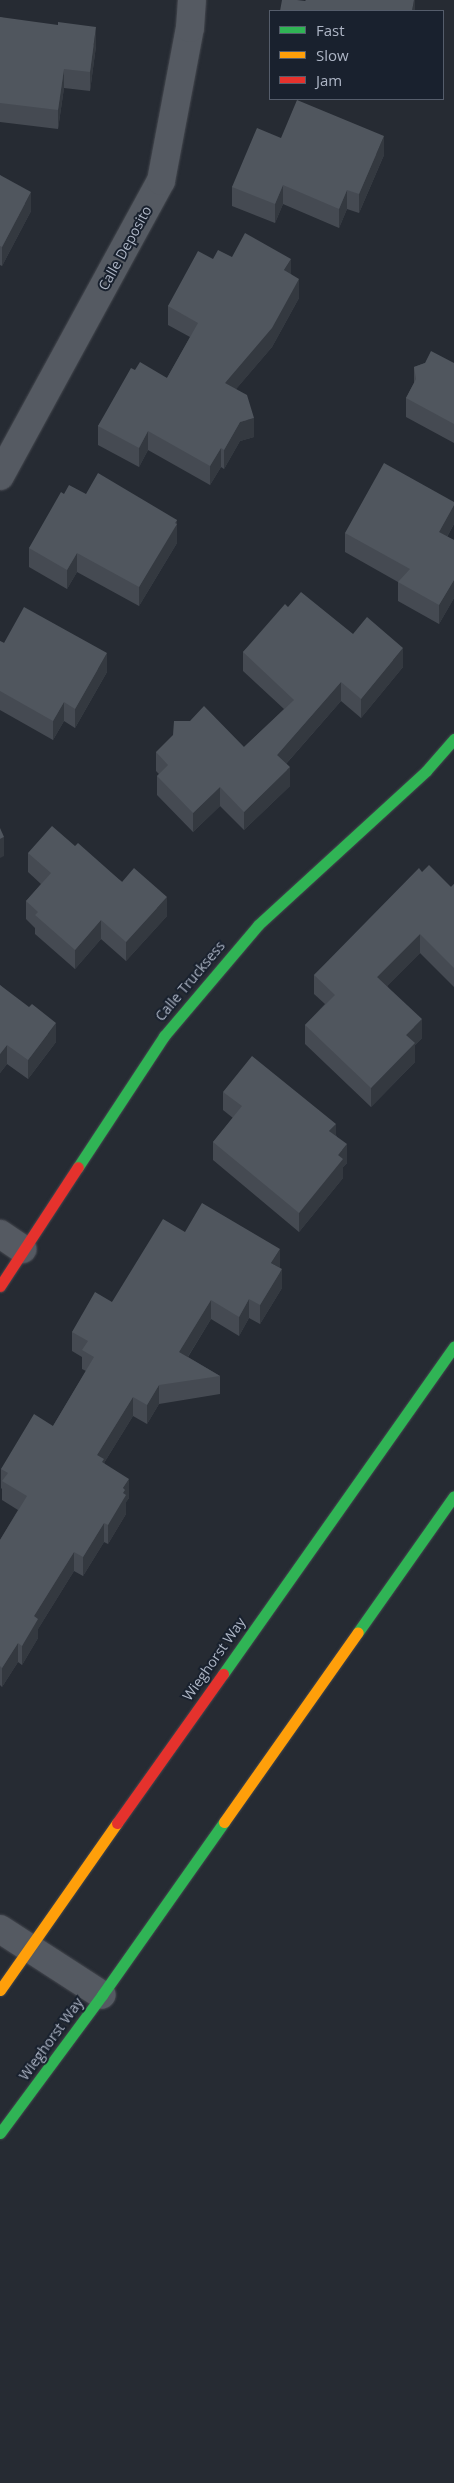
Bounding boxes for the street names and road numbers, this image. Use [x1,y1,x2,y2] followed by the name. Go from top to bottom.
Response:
[95,203,155,293] street label: Calle Deposito
[152,938,228,1024] street label: Calle Trucksess
[179,1614,249,1704] street label: Wieghorst Way
[15,1995,87,2083] street label: Wieghorst Way

